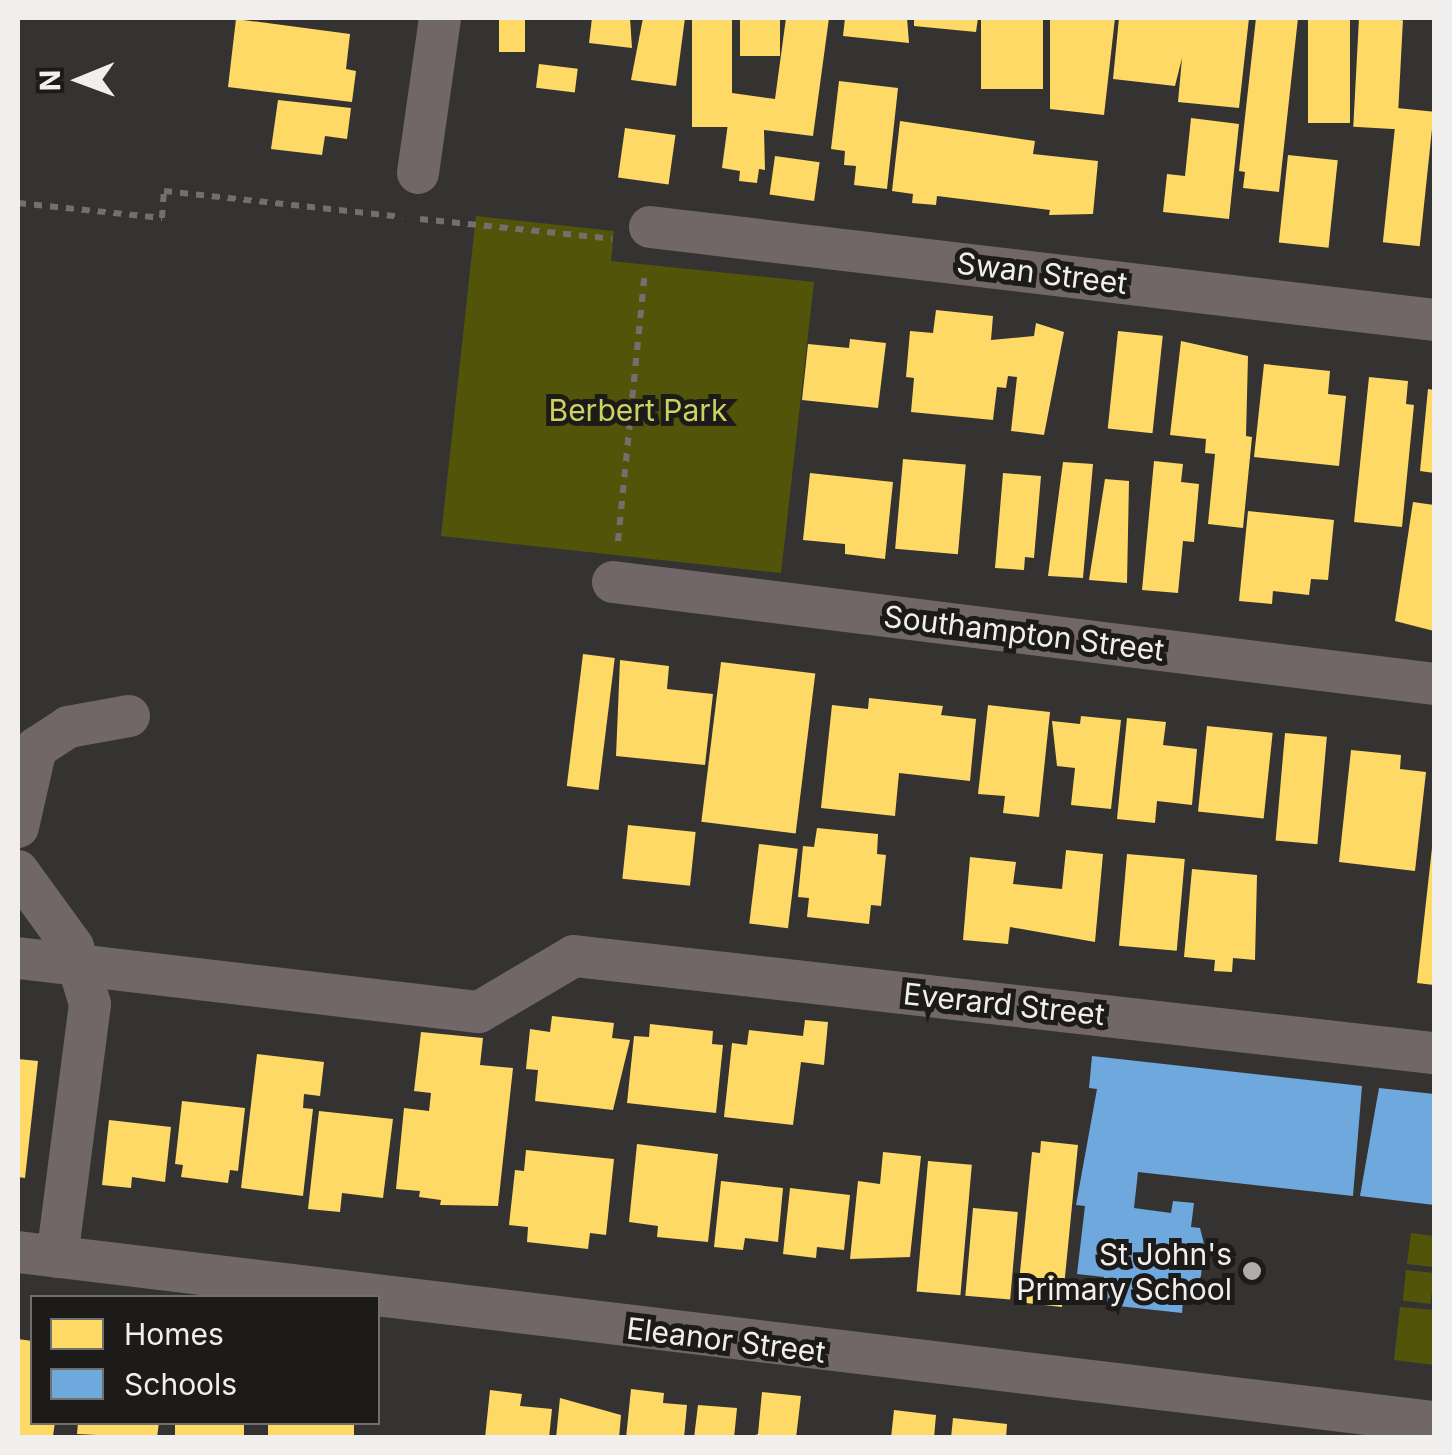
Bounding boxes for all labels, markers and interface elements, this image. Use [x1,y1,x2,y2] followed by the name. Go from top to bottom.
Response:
[30,30,130,130] north arrow
[33,70,67,91] text: N
[955,245,1129,301] street label: Swan Street
[549,392,727,428] park label: Berbert Park
[882,598,1166,668] street label: Southampton Street
[902,976,1106,1032] street label: Everard Street
[1016,1236,1232,1306] place label: St John's Primary School
[1241,1260,1263,1282] marker: St John's Primary School
[30,1295,380,1425] legend
[625,1310,827,1370] street label: Eleanor Street
[124,1316,224,1352] text: Homes
[124,1366,237,1402] text: Schools

